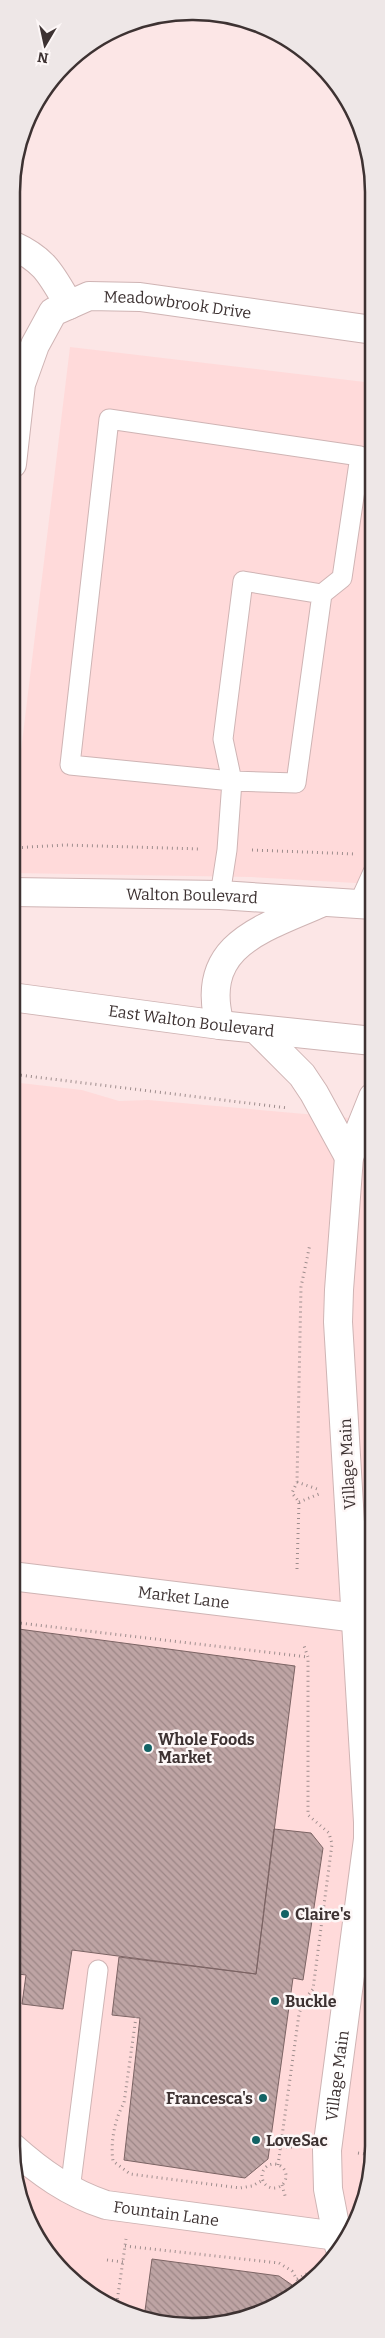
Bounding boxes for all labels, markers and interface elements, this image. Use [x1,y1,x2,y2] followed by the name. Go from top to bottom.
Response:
[20,20,70,70] north arrow
[36,48,50,67] text: N
[104,287,253,323] street label: Meadowbrook Drive
[126,885,259,907] street label: Walton Boulevard
[107,1001,276,1041] street label: East Walton Boulevard
[336,1418,359,1510] street label: Village Main
[137,1582,231,1612] street label: Market Lane
[158,1730,255,1767] place label: Whole Foods Market
[142,1742,154,1754] marker: Whole Foods Market
[295,1905,351,1924] place label: Claire's
[279,1908,291,1920] marker: Claire's
[285,1992,337,2011] place label: Buckle
[269,1995,281,2007] marker: Buckle
[322,2029,353,2122] street label: Village Main
[166,2089,253,2108] place label: Francesca's
[257,2092,269,2104] marker: Francesca's
[266,2131,328,2150] place label: LoveSac
[250,2134,262,2146] marker: LoveSac
[112,2197,220,2230] street label: Fountain Lane

